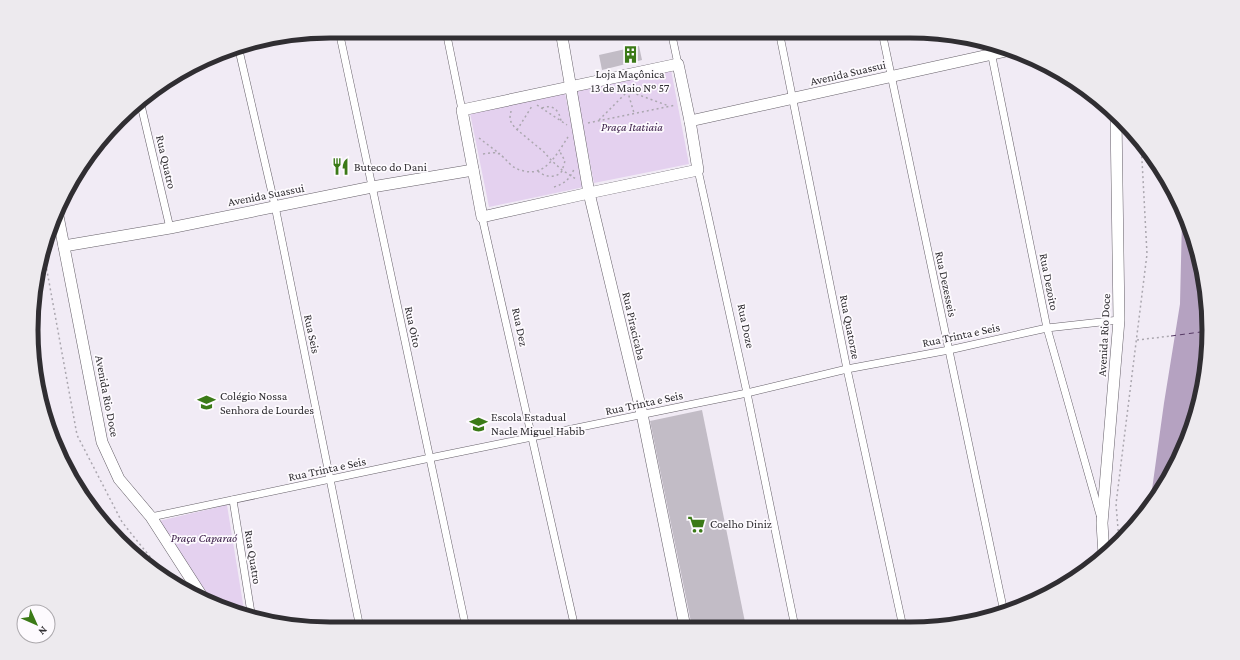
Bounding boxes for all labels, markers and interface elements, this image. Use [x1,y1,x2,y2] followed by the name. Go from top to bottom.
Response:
[620,45,640,65] building icon: Loja Maçônica 13 de Maio Nº 57
[809,57,887,89] street label: Avenida Suassui
[591,67,670,95] place label: Loja Maçônica 13 de Maio Nº 57
[601,120,663,134] park label: Praça Itatiaia
[153,134,179,190] street label: Rua Quatro
[331,157,351,177] restaurant icon: Buteco do Dani
[354,160,427,174] place label: Buteco do Dani
[227,181,305,209] street label: Avenida Suassui
[932,250,960,318] street label: Rua Dezesseis
[1037,252,1061,312] street label: Rua Dezoito
[619,290,649,362] street label: Rua Piracicaba
[1095,293,1113,377] street label: Avenida Rio Doce
[837,294,863,360] street label: Rua Quatorze
[734,303,758,349] street label: Rua Doze
[402,305,424,349] street label: Rua Oito
[509,306,531,348] street label: Rua Dez
[301,313,323,355] street label: Rua Seis
[921,320,1001,350] street label: Rua Trinta e Seis
[92,354,122,438] street label: Avenida Rio Doce
[604,388,684,418] street label: Rua Trinta e Seis
[220,389,314,417] place label: Colégio Nossa Senhora de Lourdes
[197,393,217,413] school or university icon: Colégio Nossa Senhora de Lourdes
[491,410,585,438] place label: Escola Estadual Nacle Miguel Habib
[468,414,488,434] school or university icon: Escola Estadual Nacle Miguel Habib
[287,454,367,484] street label: Rua Trinta e Seis
[687,514,707,534] supermarket icon: Coelho Diniz
[710,517,772,531] place label: Coelho Diniz
[242,529,264,585] street label: Rua Quatro
[171,531,238,545] park label: Praça Caparaó
[16,604,56,644] north arrow
[36,624,50,638] text: N

